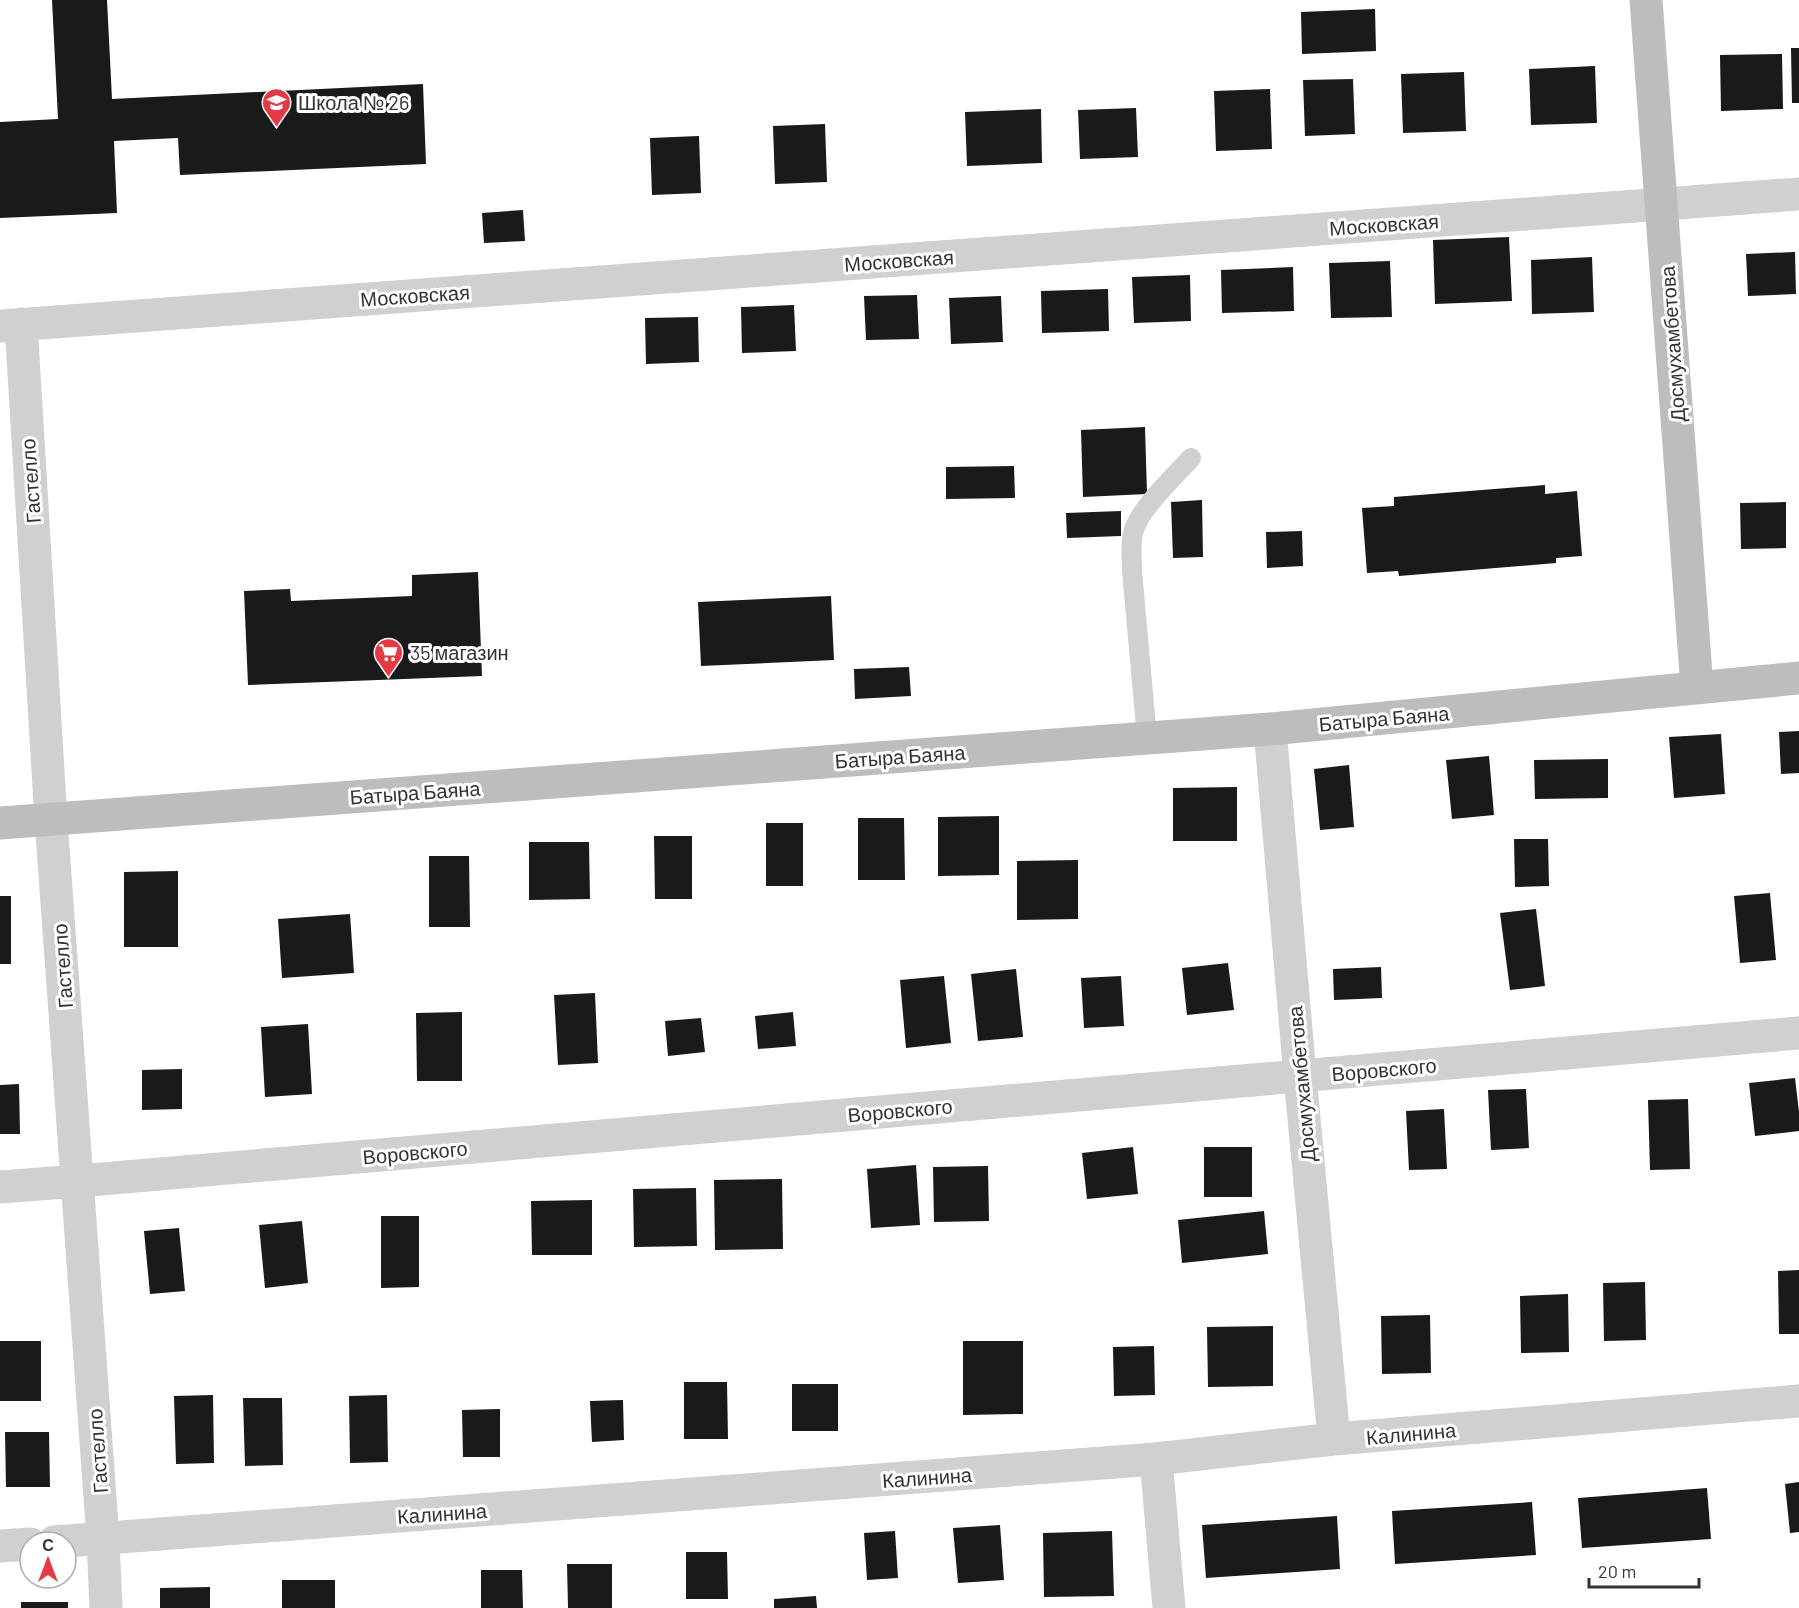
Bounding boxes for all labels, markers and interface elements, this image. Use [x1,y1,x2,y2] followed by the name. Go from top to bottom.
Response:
[261,86,293,128] school or university icon: Школа № 26
[298,90,409,114] place label: Школа № 26
[1328,208,1440,240] street label: Московская
[843,244,955,276] street label: Московская
[1655,264,1689,423] street label: Досмухамбетова
[359,279,471,311] street label: Московская
[15,438,45,524] street label: Гастелло
[373,636,405,678] supermarket icon: 35 магазин
[410,640,509,664] place label: 35 магазин
[1318,700,1451,736] street label: Батыра Баяна
[834,739,967,773] street label: Батыра Баяна
[349,775,482,809] street label: Батыра Баяна
[47,923,77,1009] street label: Гастелло
[1282,1004,1320,1163] street label: Досмухамбетова
[1331,1052,1437,1086] street label: Воровского
[847,1093,953,1127] street label: Воровского
[362,1135,468,1169] street label: Воровского
[82,1408,112,1494] street label: Гастелло
[1365,1417,1458,1449] street label: Калинина
[881,1462,974,1492] street label: Калинина
[396,1498,489,1528] street label: Калинина
[18,1530,78,1590] north arrow
[42,1535,54,1554] text: С
[1589,1551,1698,1589] scale bar
[1598,1560,1636,1582] text: 20 m

